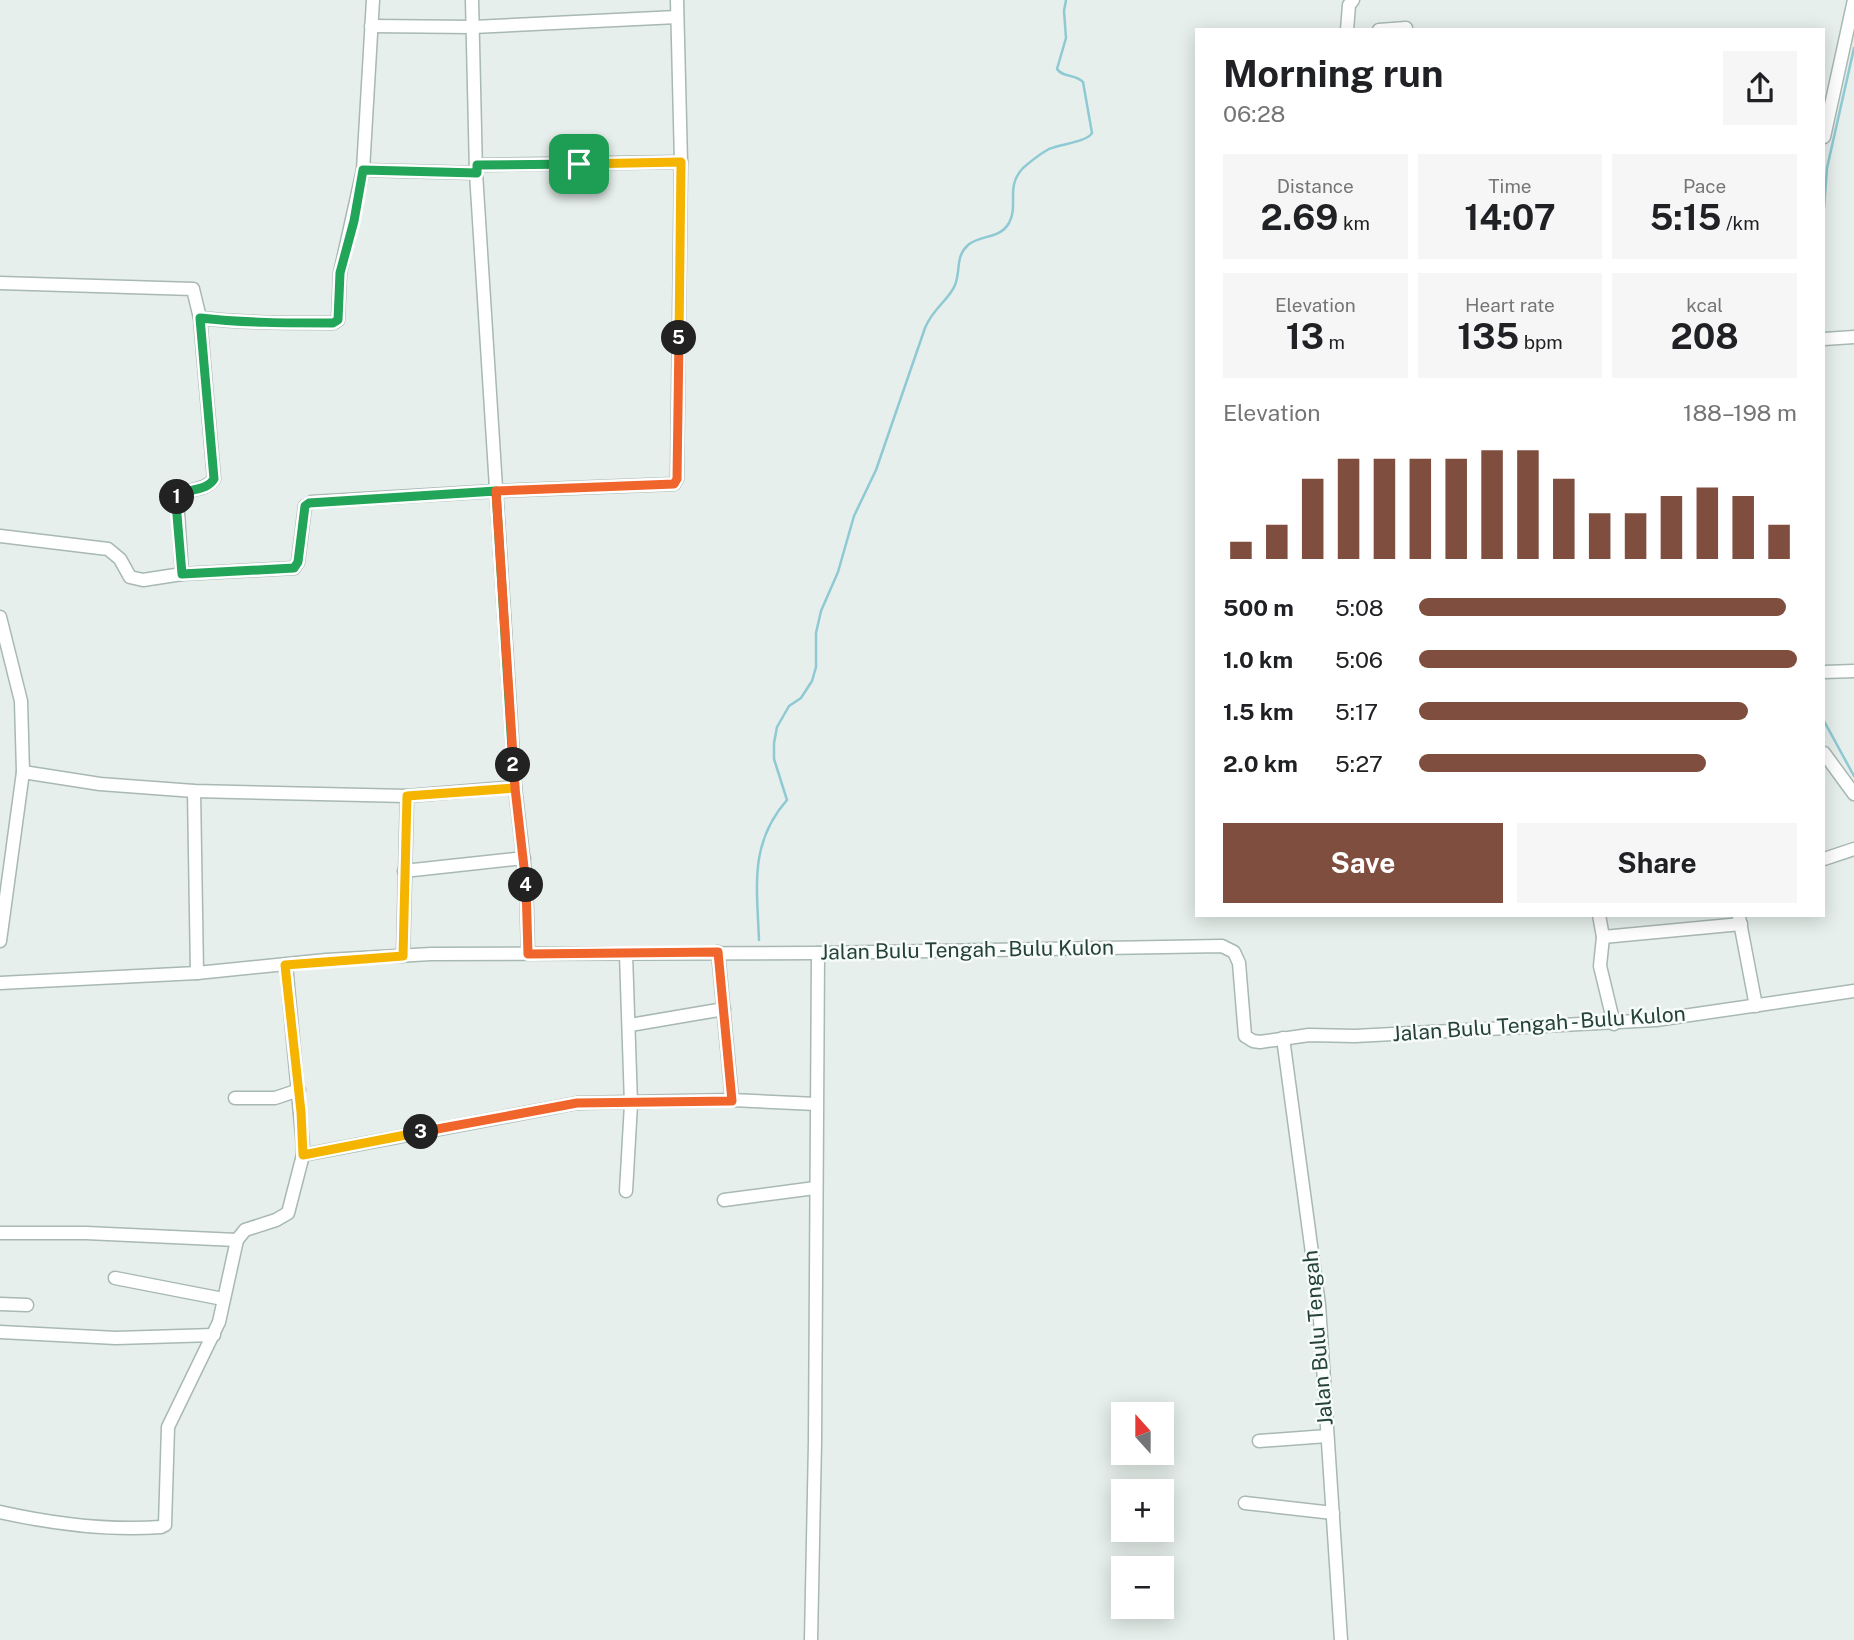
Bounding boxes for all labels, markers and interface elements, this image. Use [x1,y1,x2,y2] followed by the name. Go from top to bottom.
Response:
[1223,51,1444,96] text: Morning run
[1723,51,1797,125] button: share
[1223,100,1286,127] text: 06:28
[549,134,609,194] pin
[560,145,598,183] icon: arrive
[1277,175,1354,197] text: Distance
[1488,175,1532,197] text: Time
[1683,175,1726,197] text: Pace
[1261,197,1338,238] text: 2.69
[1464,197,1556,238] text: 14:07
[1650,197,1721,238] text: 5:15
[1338,212,1370,234] text: km
[1721,212,1760,234] text: /km
[1275,294,1356,316] text: Elevation
[1465,294,1555,316] text: Heart rate
[1686,294,1723,316] text: kcal
[1286,316,1324,357] text: 13
[1457,316,1519,357] text: 135
[1671,316,1739,357] text: 208
[662,320,696,356] pin: 5
[672,326,685,348] text: 5
[1324,331,1345,353] text: m
[1519,331,1563,353] text: bpm
[1223,399,1321,426] text: Elevation
[1683,399,1797,426] text: 188–198 m
[160,480,194,514] pin: 1
[172,485,181,507] text: 1
[1223,594,1294,621] text: 500 m
[1335,594,1384,621] text: 5:08
[1223,646,1293,673] text: 1.0 km
[1335,646,1383,673] text: 5:06
[1223,698,1294,725] text: 1.5 km
[1335,698,1378,725] text: 5:17
[496,748,530,782] pin: 2
[1223,750,1298,777] text: 2.0 km
[1335,750,1383,777] text: 5:27
[506,753,519,775] text: 2
[1223,823,1503,903] button: Save
[1517,823,1797,903] button: Share
[508,868,544,903] pin: 4
[519,873,532,895] text: 4
[820,934,1114,965] street label: Jalan Bulu Tengah - Bulu Kulon
[1391,1001,1686,1046] street label: Jalan Bulu Tengah - Bulu Kulon
[404,1114,438,1150] pin: 3
[414,1120,427,1142] text: 3
[1297,1249,1338,1427] street label: Jalan Bulu Tengah
[1111,1402,1174,1465] north arrow
[1111,1402,1174,1619] map controls
[1111,1479,1174,1542] button: +
[1111,1556,1174,1619] button: −

